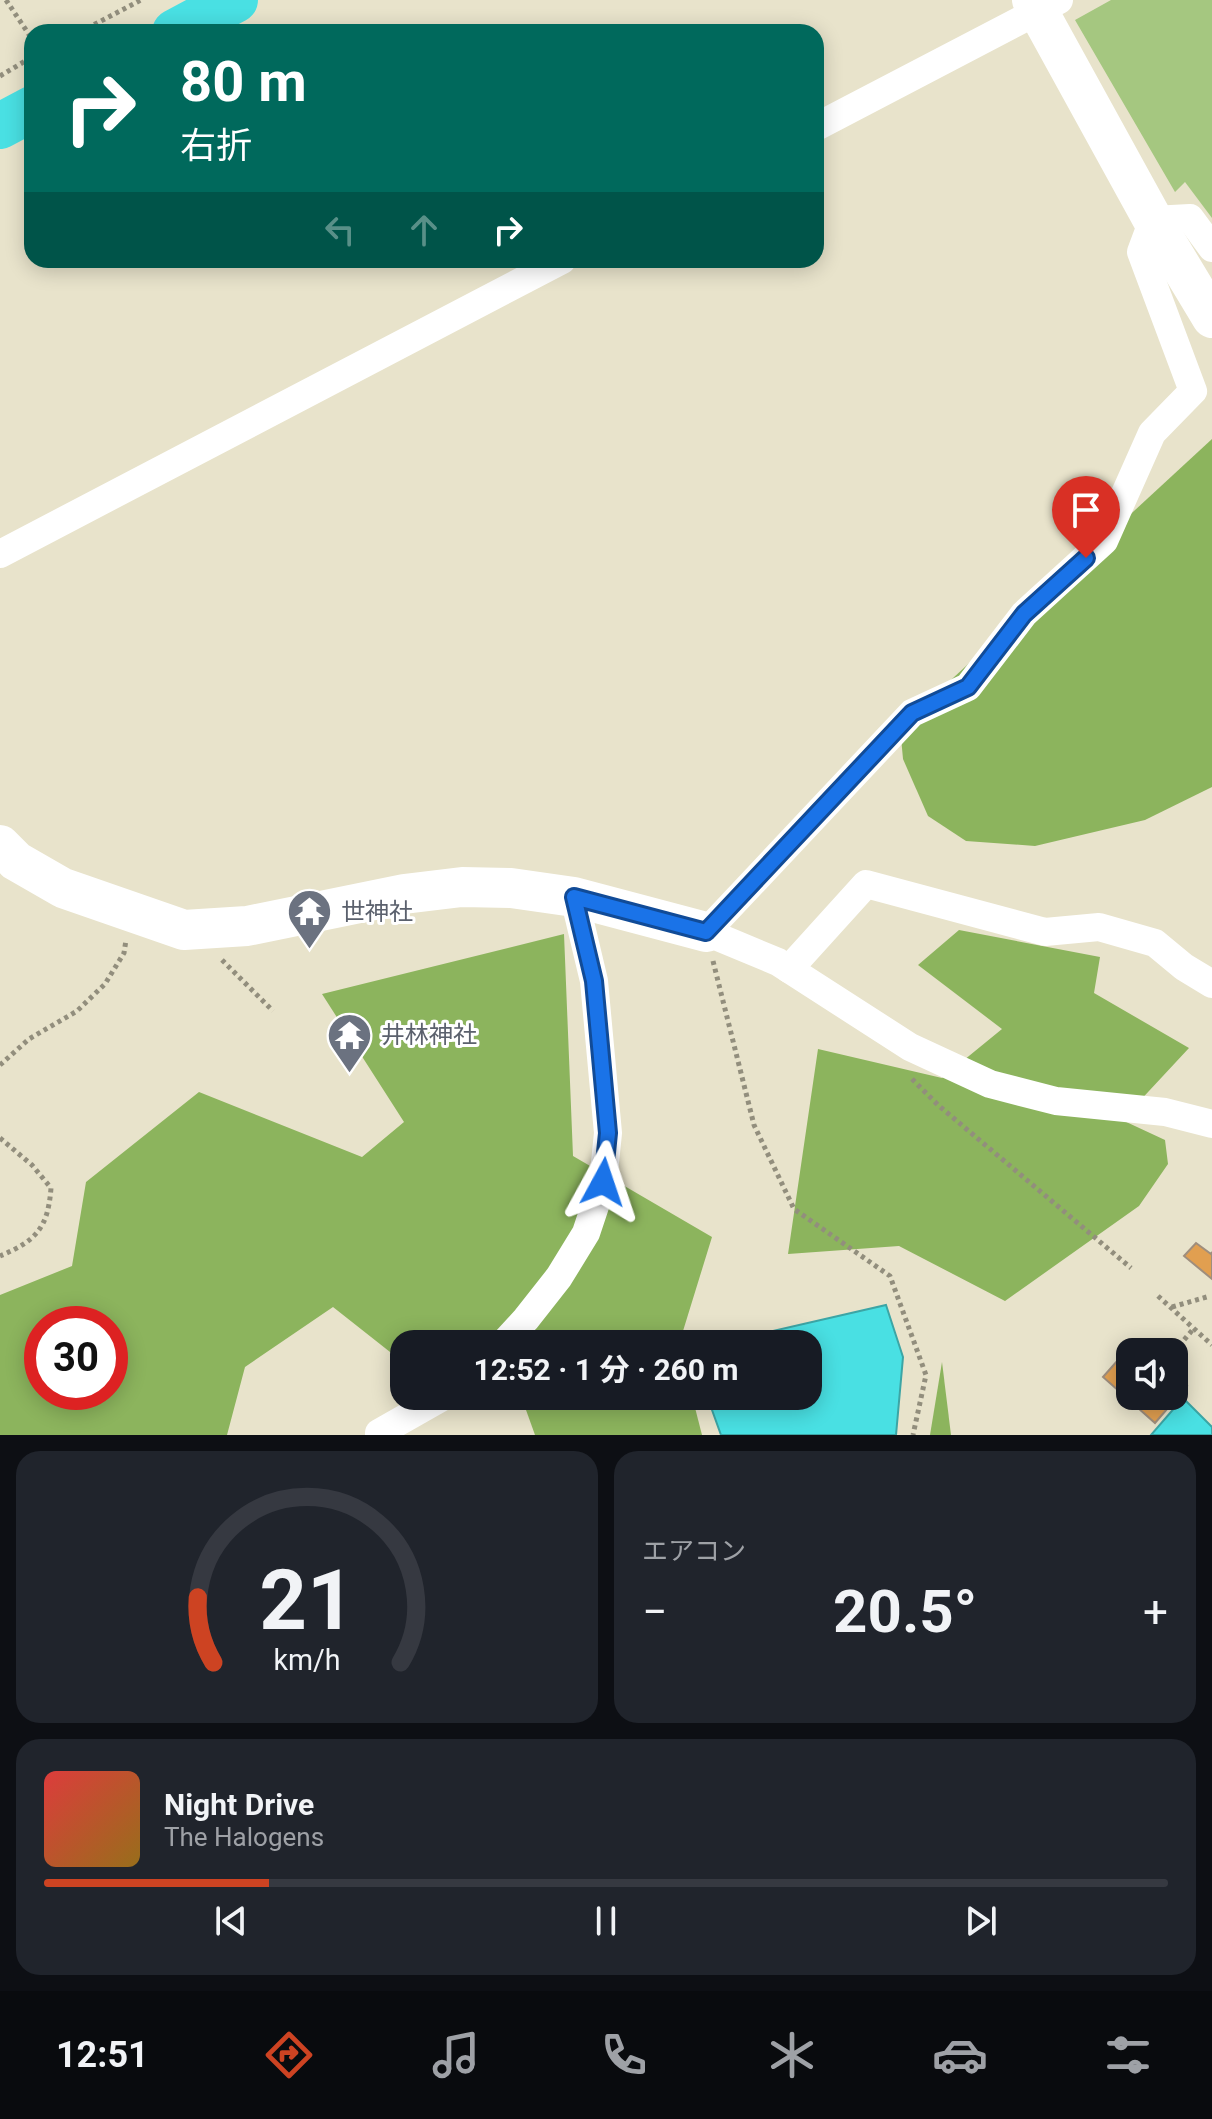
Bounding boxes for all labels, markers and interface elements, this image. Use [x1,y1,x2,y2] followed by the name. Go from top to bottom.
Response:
[180,49,307,115] text: 80 m
[48,56,152,160] icon: right
[180,125,252,167] text: 右折
[318,208,362,252] icon: left
[402,208,446,252] icon: ahead
[486,208,530,252] icon: right
[1052,476,1120,558] pin
[1064,488,1108,532] icon: arrive
[286,888,334,951] temple icon: 世神社
[341,898,413,926] place label: 世神社
[326,1011,374,1074] temple icon: 井林神社
[381,1021,477,1049] place label: 井林神社
[561,1140,645,1224] position arrow
[24,1306,128,1410] speed limit sign: 30
[1116,1338,1188,1410] map controls
[1116,1338,1188,1410] button: sound
[474,1352,738,1387] text: 12:52 · 1 分 · 260 m
[642,1536,746,1566] text: エアコン
[259,1552,355,1649] text: 21
[833,1576,977,1647] text: 20.5°
[642,1586,667,1638] text: −
[1143,1586,1168,1638] text: +
[273,1643,341,1677] text: km/h
[164,1787,314,1822] text: Night Drive
[164,1822,324,1852] text: The Halogens
[209,1899,253,1943] icon: previous
[584,1899,628,1943] icon: pause
[959,1899,1003,1943] icon: next
[261,2027,317,2083] icon: directions
[428,2027,484,2083] icon: music
[596,2027,652,2083] icon: phone
[764,2027,820,2083] icon: climate
[932,2027,988,2083] icon: car
[1100,2027,1156,2083] icon: filters
[56,2034,149,2076] text: 12:51

